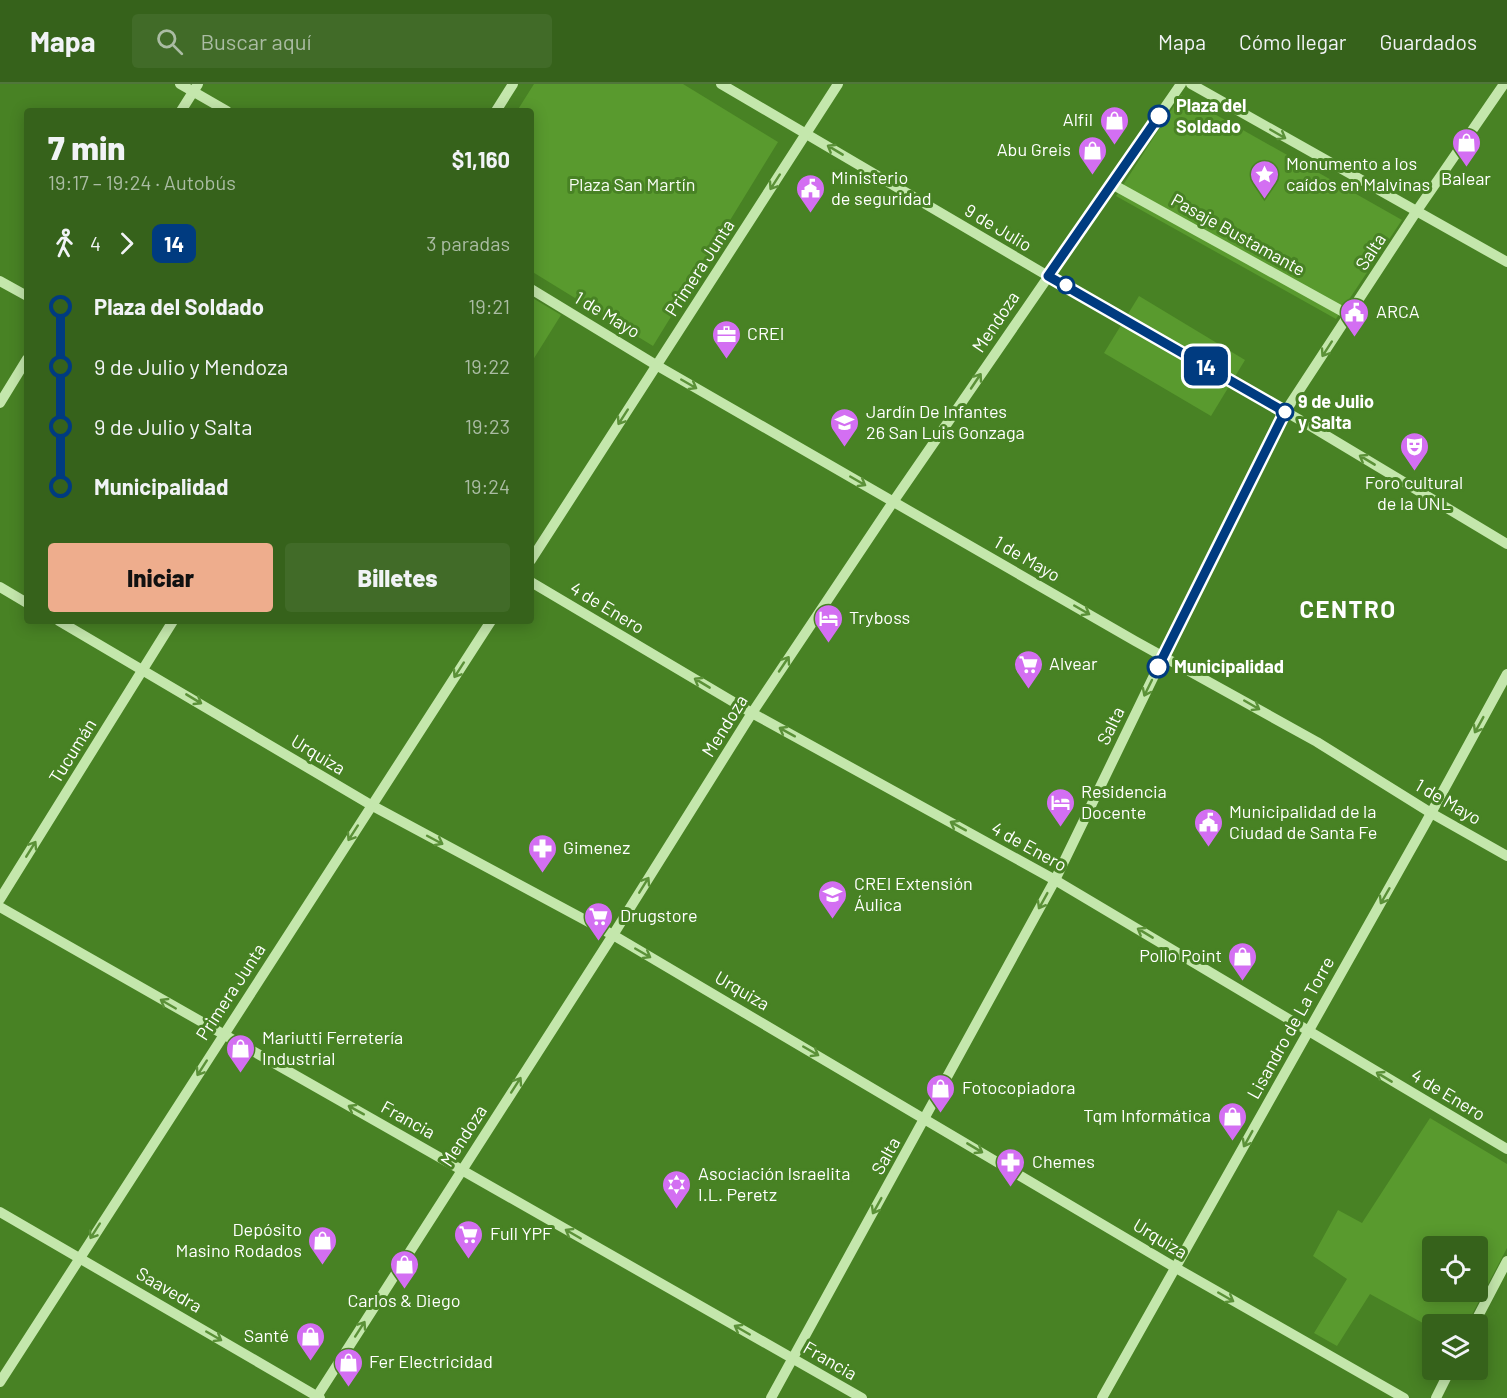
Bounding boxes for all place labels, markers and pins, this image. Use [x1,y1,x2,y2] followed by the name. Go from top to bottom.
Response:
[1176,94,1246,137] place label: Plaza del Soldado
[1098,104,1130,146] shop icon: Alfil
[1148,105,1170,127] marker: Plaza del Soldado
[1063,108,1093,130] place label: Alfil
[1450,126,1482,168] shop icon: Balear
[1076,134,1108,176] shop icon: Abu Greis
[997,138,1071,160] place label: Abu Greis
[1286,152,1430,195] place label: Monumento a los caídos en Malvinas
[1249,158,1281,200] place icon: Monumento a los caídos en Malvinas
[831,166,932,209] place label: Ministerio de seguridad
[1441,167,1491,189] place label: Balear
[794,172,826,214] public building icon: Ministerio de seguridad
[1057,276,1075,294] unlabelled marker
[1339,296,1371,338] public building icon: ARCA
[1376,300,1420,322] place label: ARCA
[710,318,742,360] office icon: CREI
[747,322,785,344] place label: CREI
[1298,390,1374,433] place label: 9 de Julio y Salta
[866,400,1025,443] place label: Jardín De Infantes 26 San Luis Gonzaga
[1276,403,1294,421] marker: 9 de Julio y Salta
[829,406,861,448] school or university icon: Jardín De Infantes 26 San Luis Gonzaga
[1398,430,1430,472] theatre icon: Foro cultural de la UNL
[1365,471,1463,514] place label: Foro cultural de la UNL
[812,602,844,644] hotel icon: Tryboss
[849,606,910,628] place label: Tryboss
[1012,648,1044,690] supermarket icon: Alvear
[1049,652,1098,674] place label: Alvear
[1174,655,1284,677] place label: Municipalidad
[1147,656,1169,678] marker: Municipalidad
[1081,780,1167,823] place label: Residencia Docente
[1044,786,1076,828] hotel icon: Residencia Docente
[1229,800,1377,843] place label: Municipalidad de la Ciudad de Santa Fe
[1192,806,1224,848] public building icon: Municipalidad de la Ciudad de Santa Fe
[526,832,558,874] pharmacy icon: Gimenez
[563,836,630,858] place label: Gimenez
[854,872,973,915] place label: CREI Extensión Áulica
[817,878,849,920] school or university icon: CREI Extensión Áulica
[583,900,615,942] supermarket icon: Drugstore
[620,904,698,926] place label: Drugstore
[1227,940,1259,982] shop icon: Pollo Point
[1139,944,1222,966] place label: Pollo Point
[262,1026,403,1069] place label: Mariutti Ferretería Industrial
[225,1032,257,1074] shop icon: Mariutti Ferretería Industrial
[925,1072,957,1114] shop icon: Fotocopiadora
[962,1076,1076,1098] place label: Fotocopiadora
[1216,1100,1248,1142] shop icon: Tqm Informática
[1083,1104,1211,1126] place label: Tqm Informática
[995,1146,1027,1188] pharmacy icon: Chemes
[1032,1150,1095,1172] place label: Chemes
[698,1162,851,1205] place label: Asociación Israelita I.L. Peretz
[661,1168,693,1210] synagogue icon: Asociación Israelita I.L. Peretz
[176,1218,302,1261] place label: Depósito Masino Rodados
[453,1218,485,1260] supermarket icon: Full YPF
[490,1222,552,1244] place label: Full YPF
[307,1224,339,1266] shop icon: Depósito Masino Rodados
[388,1248,420,1290] shop icon: Carlos & Diego
[348,1289,460,1311] place label: Carlos & Diego
[294,1320,326,1362] shop icon: Santé
[244,1324,289,1346] place label: Santé
[332,1346,364,1388] shop icon: Fer Electricidad
[369,1350,493,1372] place label: Fer Electricidad

